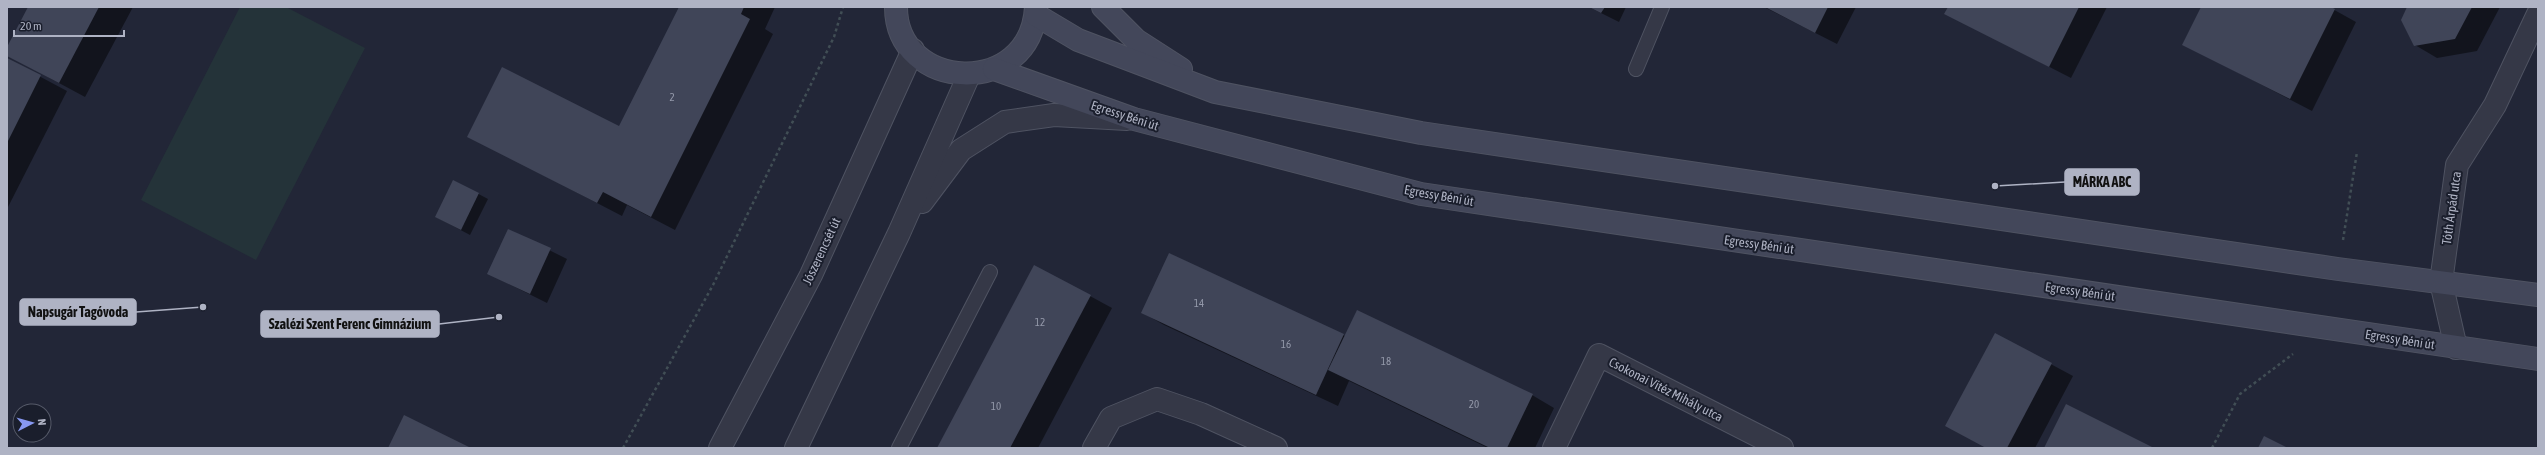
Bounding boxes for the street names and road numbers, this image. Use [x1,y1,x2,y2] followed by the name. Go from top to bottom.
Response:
[1089,97,1161,134] street label: Egressy Béni út
[2439,170,2464,246] street label: Tóth Árpád utca
[1403,182,1475,209] street label: Egressy Béni út
[799,215,844,287] street label: Jószerencsét út
[1723,232,1795,257] street label: Egressy Béni út
[2044,279,2116,304] street label: Egressy Béni út
[2364,327,2436,352] street label: Egressy Béni út
[1606,354,1725,425] street label: Csokonai Vitéz Mihály utca

